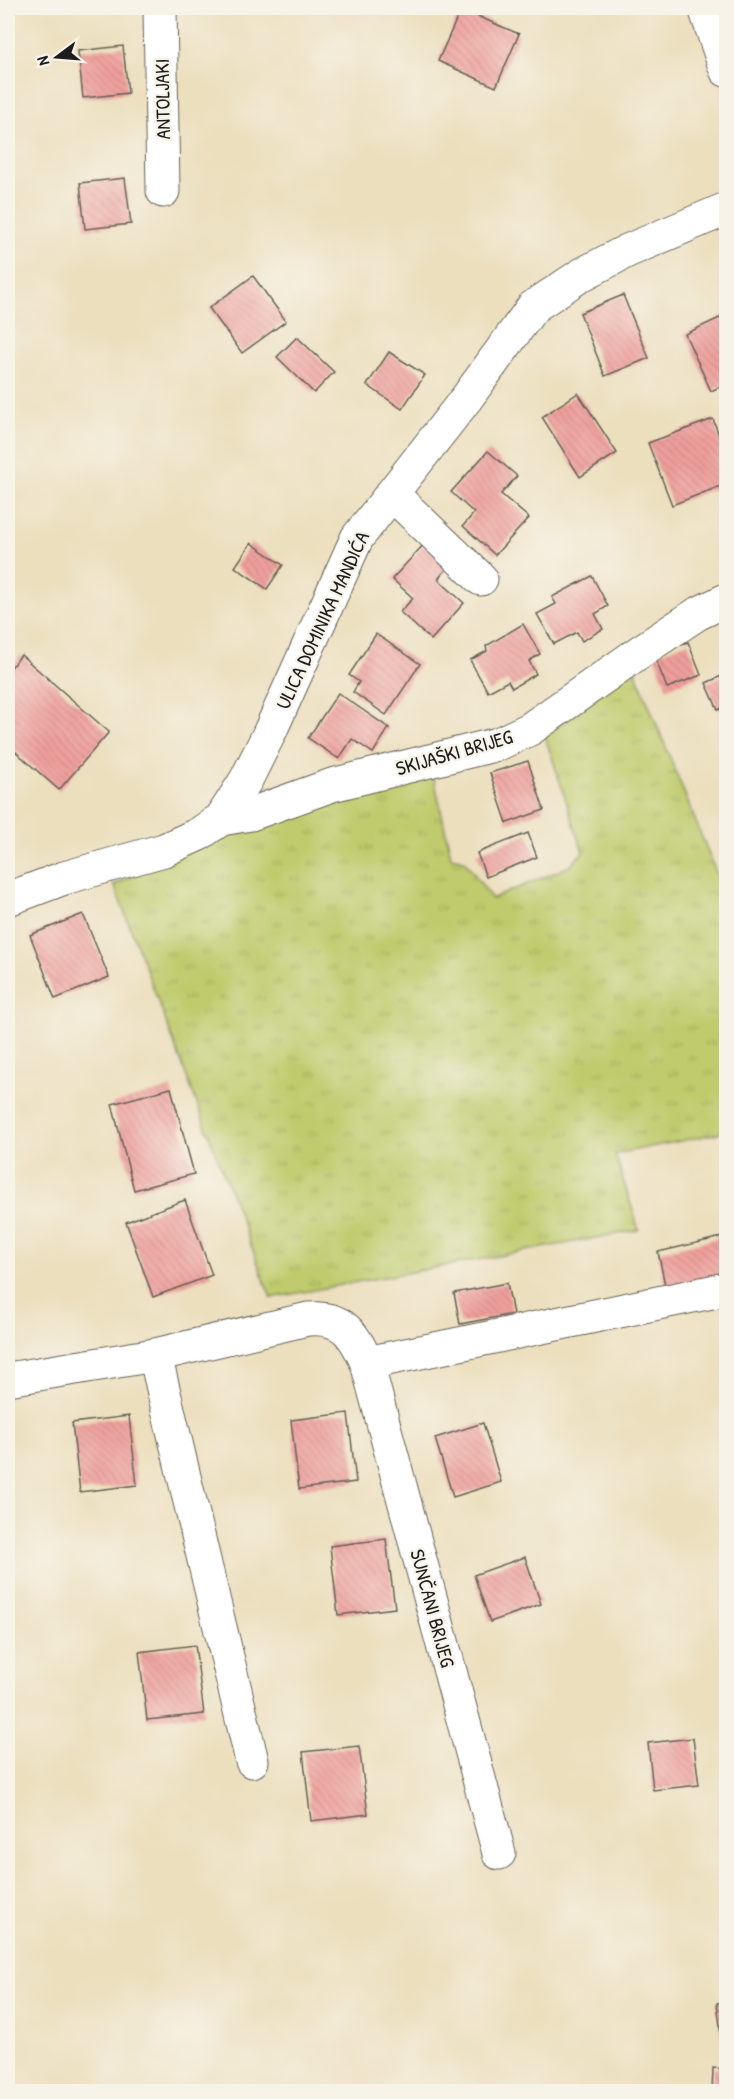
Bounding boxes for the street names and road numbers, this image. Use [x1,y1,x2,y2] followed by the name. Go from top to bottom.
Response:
[148,58,176,140] street label: ANTOLJAKI
[269,527,375,713] street label: ULICA DOMINIKA MANDIĆA
[393,722,516,782] street label: SKIJAŠKI BRIJEG
[404,1546,462,1670] street label: SUNČANI BRIJEG

